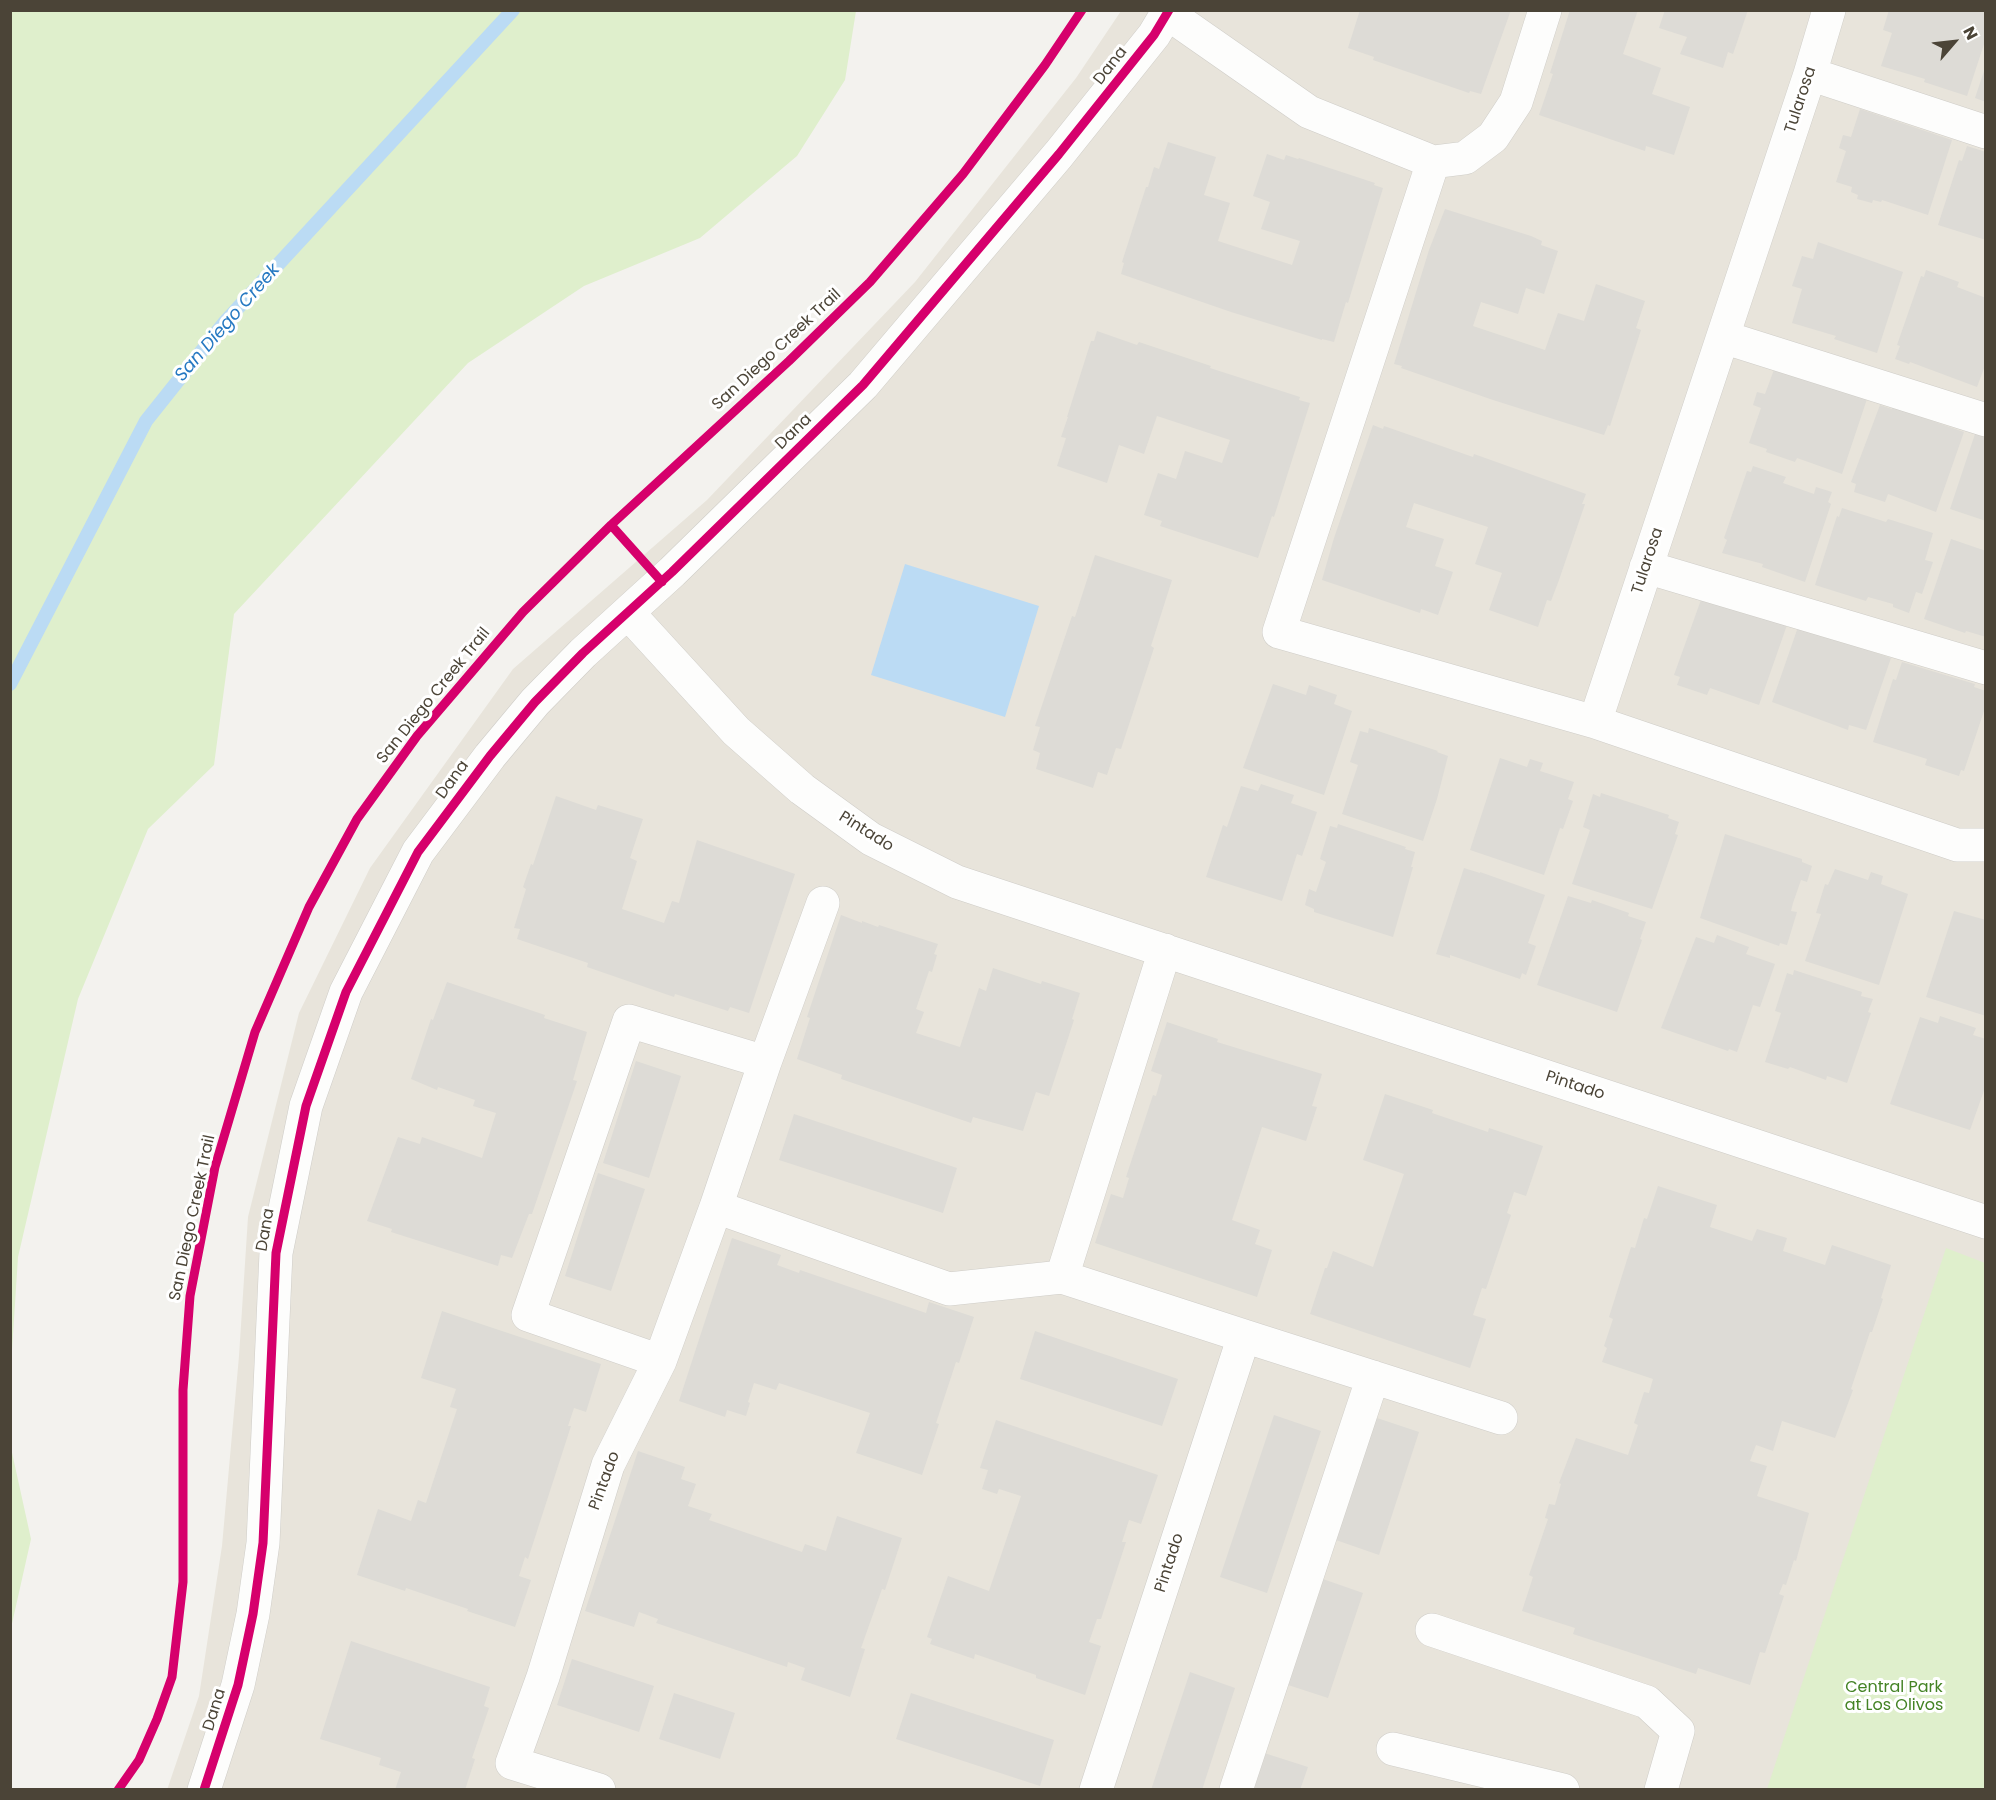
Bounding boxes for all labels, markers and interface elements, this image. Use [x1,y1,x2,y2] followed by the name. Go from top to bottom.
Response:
[1924,12,1984,72] north arrow
[1957,23,1983,44] text: N
[1090,43,1132,89] street label: Dana
[1781,64,1821,136] street label: Tularosa
[171,260,285,386] water label: San Diego Creek
[709,285,845,415] street label: San Diego Creek Trail
[772,410,816,454] street label: Dana
[1628,525,1668,597] street label: Tularosa
[373,624,495,768] street label: San Diego Creek Trail
[433,757,473,803] street label: Dana
[835,808,897,856] street label: Pintado
[1543,1067,1607,1105] street label: Pintado
[166,1133,220,1303] street label: San Diego Creek Trail
[253,1207,279,1253] street label: Dana
[586,1449,624,1513] street label: Pintado
[1151,1531,1189,1595] street label: Pintado
[1845,1678,1943,1716] park label: Central Park at Los Olivos
[200,1687,230,1733] street label: Dana

